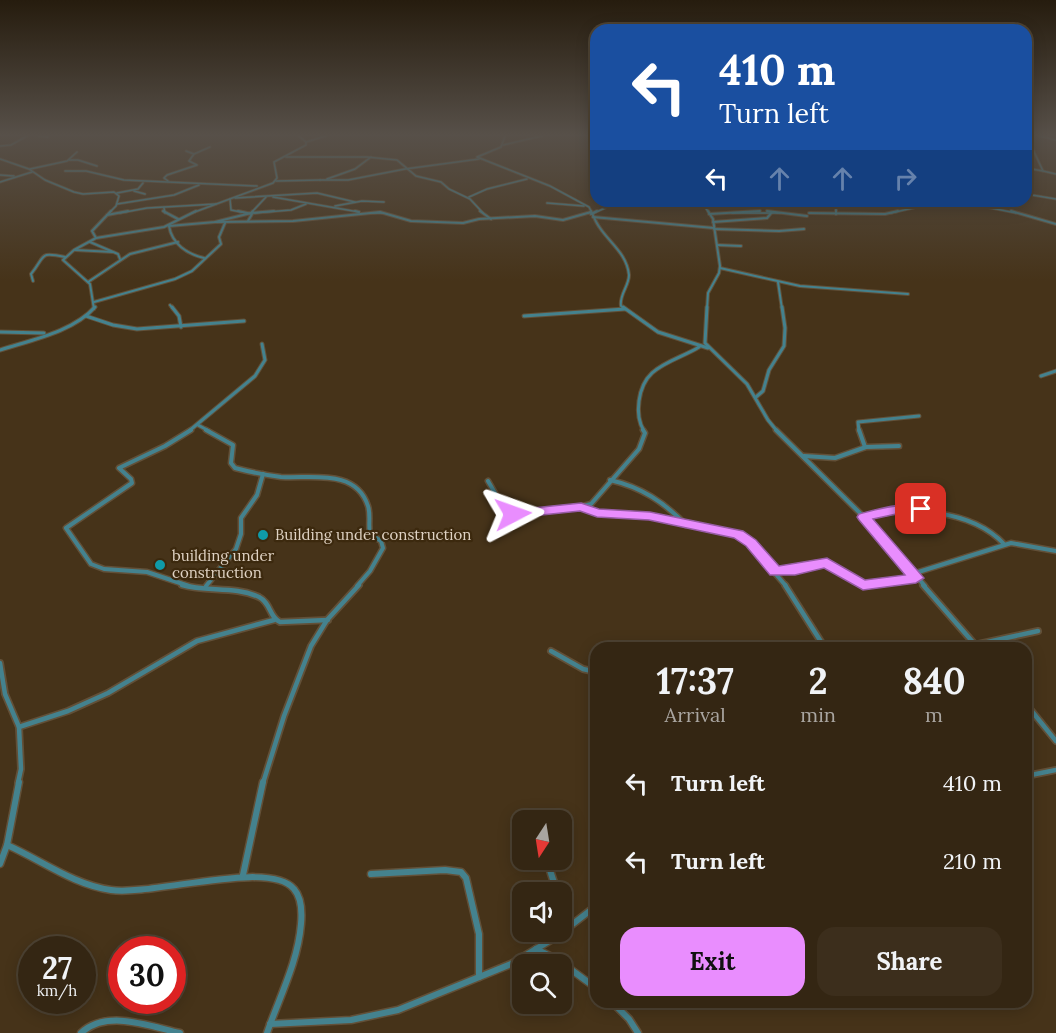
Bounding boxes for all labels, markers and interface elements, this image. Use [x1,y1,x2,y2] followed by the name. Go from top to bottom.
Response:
[719,43,835,97] text: 410 m
[620,48,698,126] icon: left
[719,96,829,130] text: Turn left
[700,162,733,195] icon: left
[763,162,796,195] icon: ahead
[826,162,859,195] icon: ahead
[889,162,922,195] icon: right
[481,482,545,546] position arrow
[895,483,946,534] pin
[904,492,937,525] icon: arrive
[275,525,471,544] place label: Building under construction
[256,528,270,542] marker: Building under construction
[172,546,275,582] place label: building under construction
[153,558,167,572] marker: building under construction
[656,658,734,704] text: 17:37
[809,658,828,704] text: 2
[902,658,966,704] text: 840
[665,702,726,727] text: Arrival
[800,702,836,727] text: min
[925,702,943,727] text: m
[620,767,653,800] icon: left
[671,769,765,797] text: Turn left
[943,769,1002,797] text: 410 m
[512,810,572,870] north arrow
[512,810,572,1014] map controls
[620,845,653,878] icon: left
[671,847,765,875] text: Turn left
[943,847,1002,875] text: 210 m
[512,882,572,942] button: sound
[620,927,805,996] button: Exit
[817,927,1002,996] button: Share
[108,936,186,1014] speed limit sign: 30
[42,949,72,987] text: 27
[512,954,572,1014] button: search
[37,981,77,1000] text: km/h

